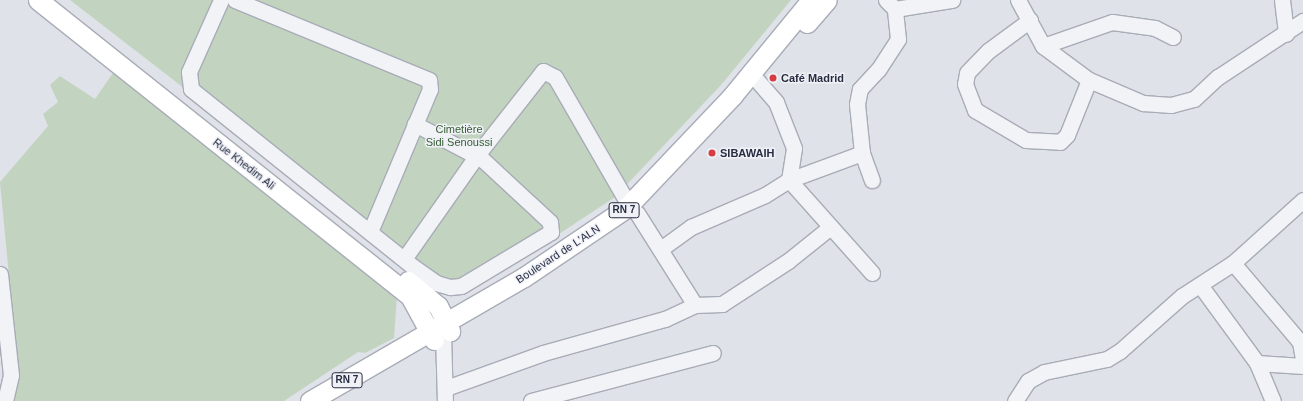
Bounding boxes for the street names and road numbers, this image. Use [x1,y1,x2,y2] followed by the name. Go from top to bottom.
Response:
[210,135,278,193] street label: Rue Khedim Ali
[608,202,640,218] road number: RN 7
[514,222,602,286] street label: Boulevard de L'ALN
[331,372,363,388] road number: RN 7

